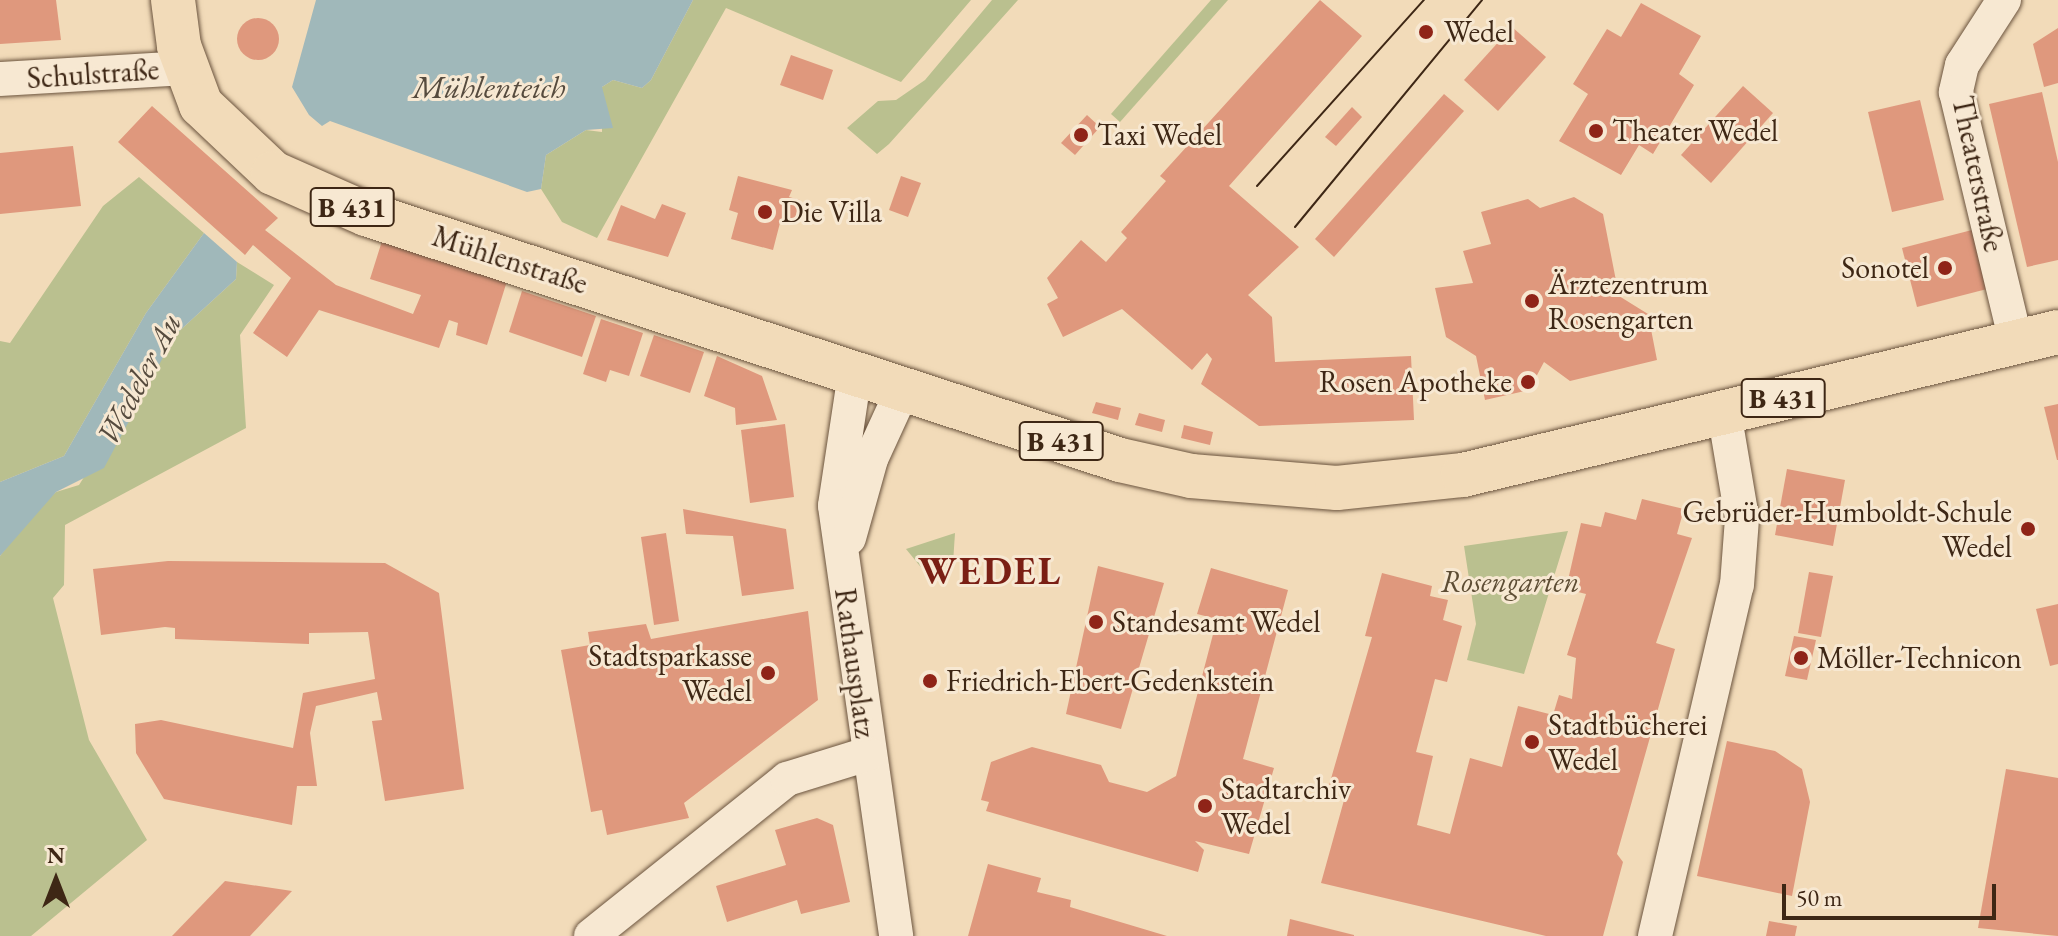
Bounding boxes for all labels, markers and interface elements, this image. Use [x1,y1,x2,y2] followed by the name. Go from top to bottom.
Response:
[1444,14,1514,50] place label: Wedel
[1415,21,1437,43] marker: Wedel
[26,51,160,97] street label: Schulstraße
[412,68,566,106] water label: Mühlenteich
[1944,93,2012,255] street label: Theaterstraße
[1612,113,1778,149] place label: Theater Wedel
[1097,117,1222,153] place label: Taxi Wedel
[1587,122,1605,140] marker: Theater Wedel
[1072,126,1090,144] marker: Taxi Wedel
[308,183,396,231] road number: B 431
[781,194,882,230] place label: Die Villa
[756,203,774,221] marker: Die Villa
[428,218,592,302] street label: Mühlenstraße
[1841,250,1929,286] place label: Sonotel
[1936,259,1954,277] marker: Sonotel
[1548,266,1709,336] place label: Ärztezentrum Rosengarten
[1523,292,1541,310] marker: Ärztezentrum Rosengarten
[88,306,190,452] water label: Wedeler Au
[1319,364,1512,400] place label: Rosen Apotheke
[1519,373,1537,391] marker: Rosen Apotheke
[1739,374,1827,422] road number: B 431
[1017,417,1105,465] road number: B 431
[1682,494,2012,564] place label: Gebrüder-Humboldt-Schule Wedel
[2019,520,2037,538] marker: Gebrüder-Humboldt-Schule Wedel
[918,548,1062,594] district label: WEDEL
[1441,564,1579,600] park label: Rosengarten
[827,586,883,740] street label: Rathausplatz
[1112,604,1320,640] place label: Standesamt Wedel
[1087,613,1105,631] marker: Standesamt Wedel
[588,638,752,708] place label: Stadtsparkasse Wedel
[1817,640,2022,676] place label: Möller-Technicon
[1792,649,1810,667] marker: Möller-Technicon
[946,663,1274,699] place label: Friedrich-Ebert-Gedenkstein
[759,664,777,682] marker: Stadtsparkasse Wedel
[921,672,939,690] marker: Friedrich-Ebert-Gedenkstein
[1548,707,1708,778] place label: Stadtbücherei Wedel
[1523,733,1541,751] marker: Stadtbücherei Wedel
[1221,771,1351,842] place label: Stadtarchiv Wedel
[1196,797,1214,815] marker: Stadtarchiv Wedel
[16,840,96,920] north arrow
[47,841,65,870] text: N
[1786,868,2000,918] scale bar
[1796,882,1843,913] text: 50 m

